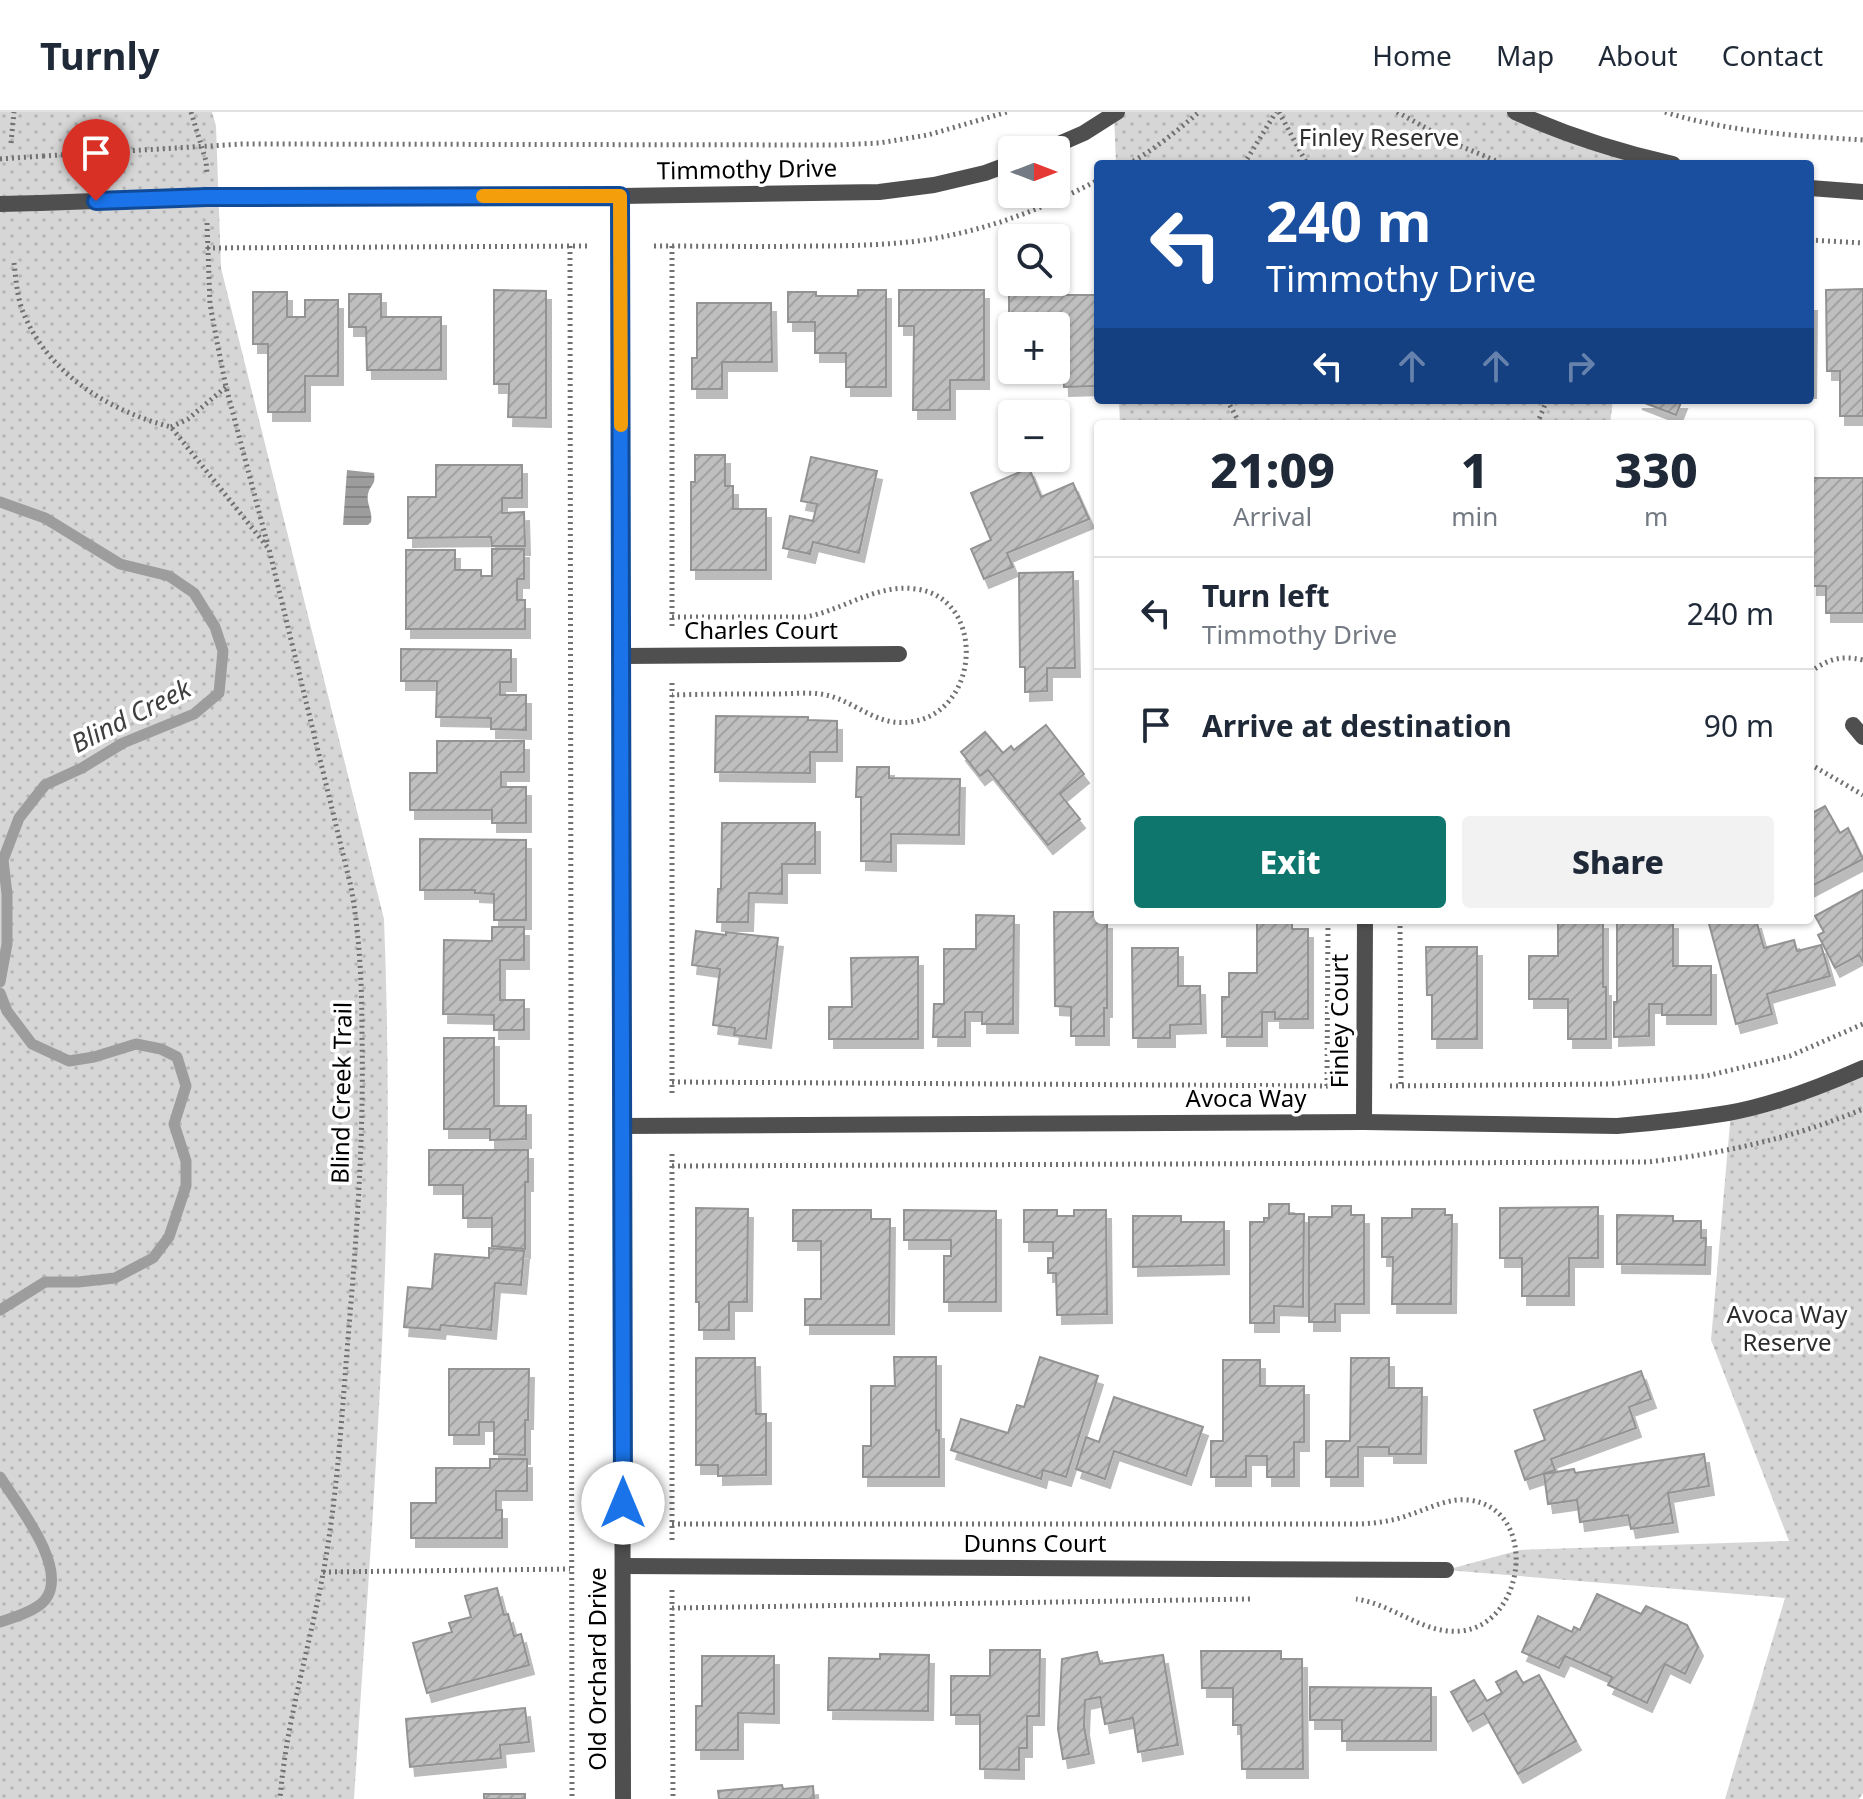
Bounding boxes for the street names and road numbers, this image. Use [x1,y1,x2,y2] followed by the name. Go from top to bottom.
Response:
[657,150,837,187] street label: Timmothy Drive
[684,613,838,646] street label: Charles Court
[1322,954,1355,1088] street label: Finley Court
[322,1002,359,1184] street label: Blind Creek Trail
[1186,1081,1307,1114] street label: Avoca Way
[964,1526,1107,1559] street label: Dunns Court
[580,1567,613,1771] street label: Old Orchard Drive

